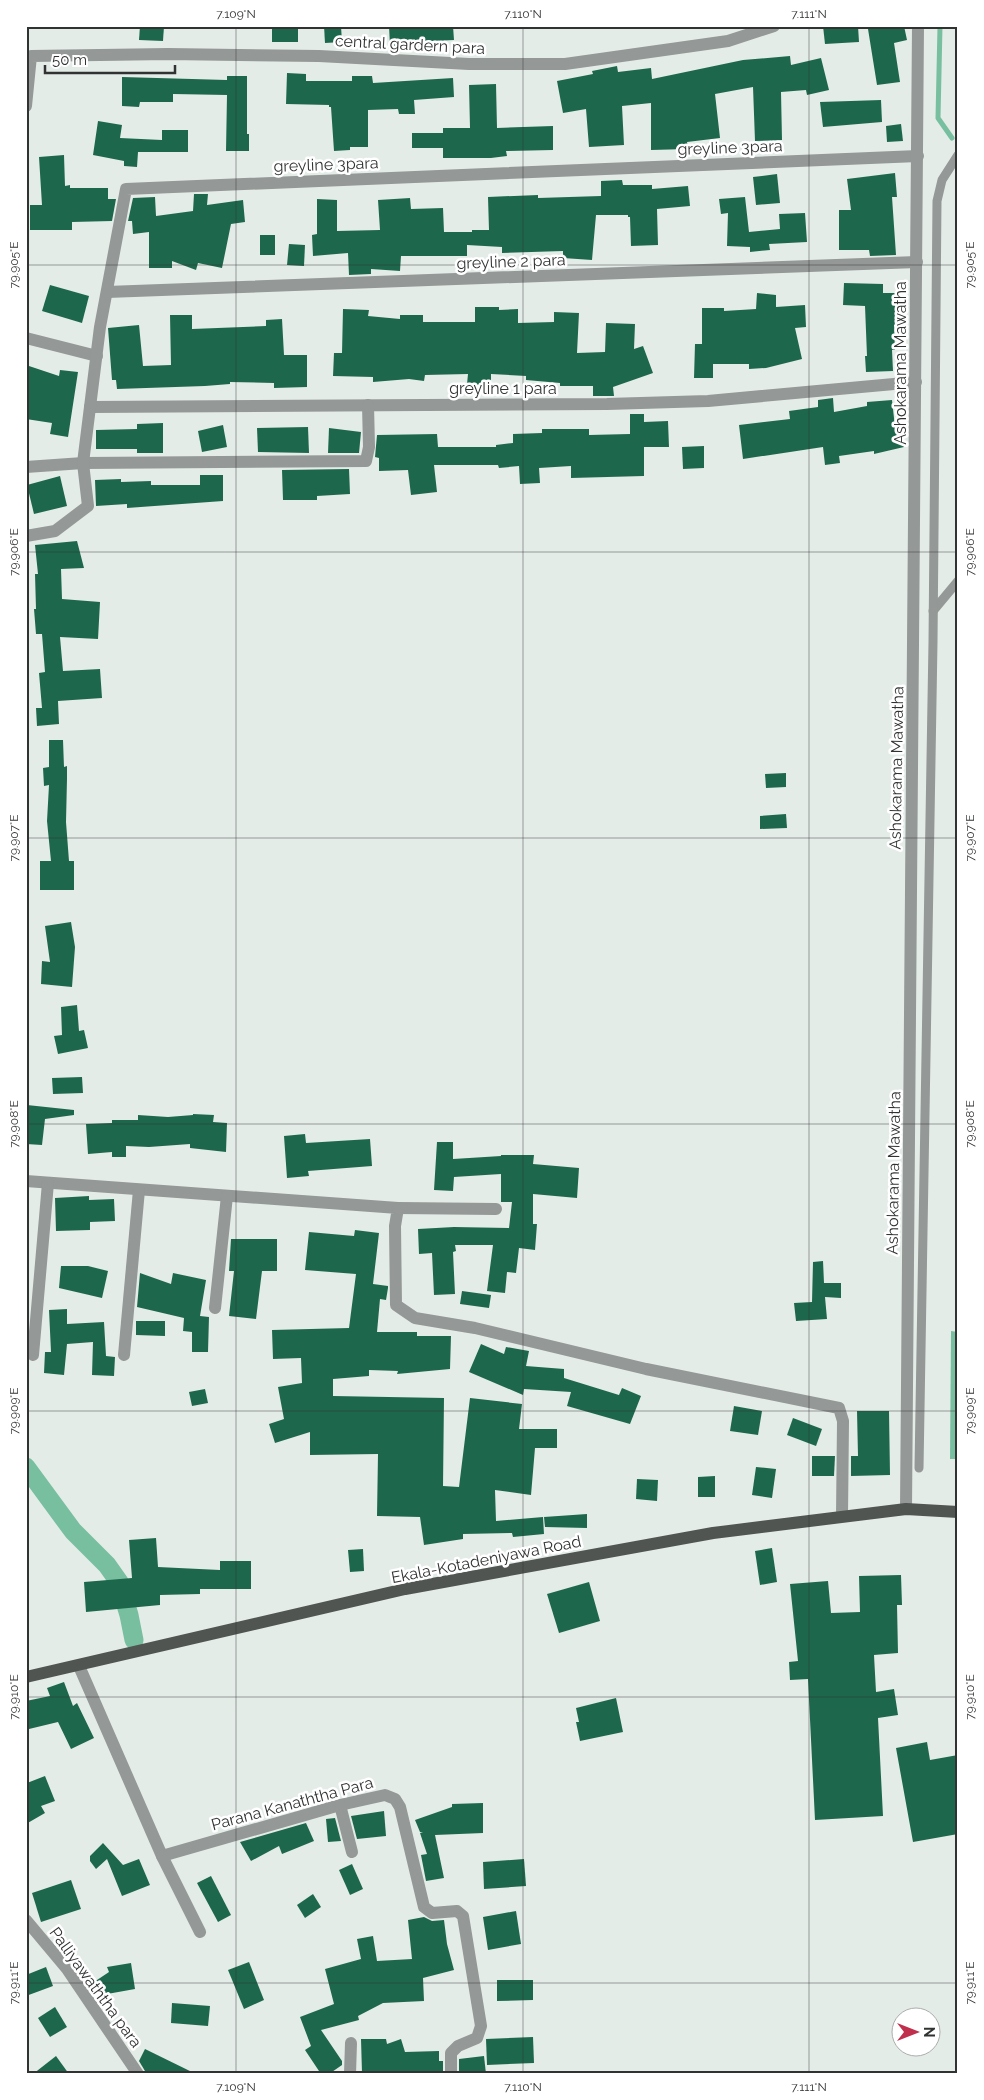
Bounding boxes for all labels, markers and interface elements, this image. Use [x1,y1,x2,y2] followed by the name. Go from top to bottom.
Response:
[216,7,256,21] text: 7.109°N
[504,7,542,21] text: 7.110°N
[791,7,827,21] text: 7.111°N
[334,31,485,58] street label: central gardern para
[45,42,175,74] scale bar
[52,51,87,69] text: 50 m
[677,136,783,159] street label: greyline 3para
[273,153,379,176] street label: greyline 3para
[7,241,21,289] text: 79.905°E
[963,241,977,289] text: 79.905°E
[456,250,566,273] street label: greyline 2 para
[891,281,910,445] street label: Ashokarama Mawatha
[449,379,557,398] street label: greyline 1 para
[7,528,21,576] text: 79.906°E
[963,528,977,576] text: 79.906°E
[886,686,907,850] street label: Ashokarama Mawatha
[7,815,21,861] text: 79.907°E
[963,815,977,861] text: 79.907°E
[883,1091,904,1255] street label: Ashokarama Mawatha
[7,1100,21,1148] text: 79.908°E
[963,1100,977,1148] text: 79.908°E
[7,1387,21,1435] text: 79.909°E
[963,1387,977,1435] text: 79.909°E
[390,1532,583,1587] street label: Ekala-Kotadeniyawa Road
[7,1674,21,1720] text: 79.910°E
[963,1674,977,1720] text: 79.910°E
[209,1773,375,1834] street label: Parana Kanaththa Para
[46,1923,146,2051] street label: Palliyawaththa para
[7,1961,21,2005] text: 79.911°E
[963,1961,977,2005] text: 79.911°E
[892,2008,942,2058] north arrow
[921,2027,937,2037] text: N
[216,2080,256,2094] text: 7.109°N
[504,2080,542,2094] text: 7.110°N
[791,2080,827,2094] text: 7.111°N

